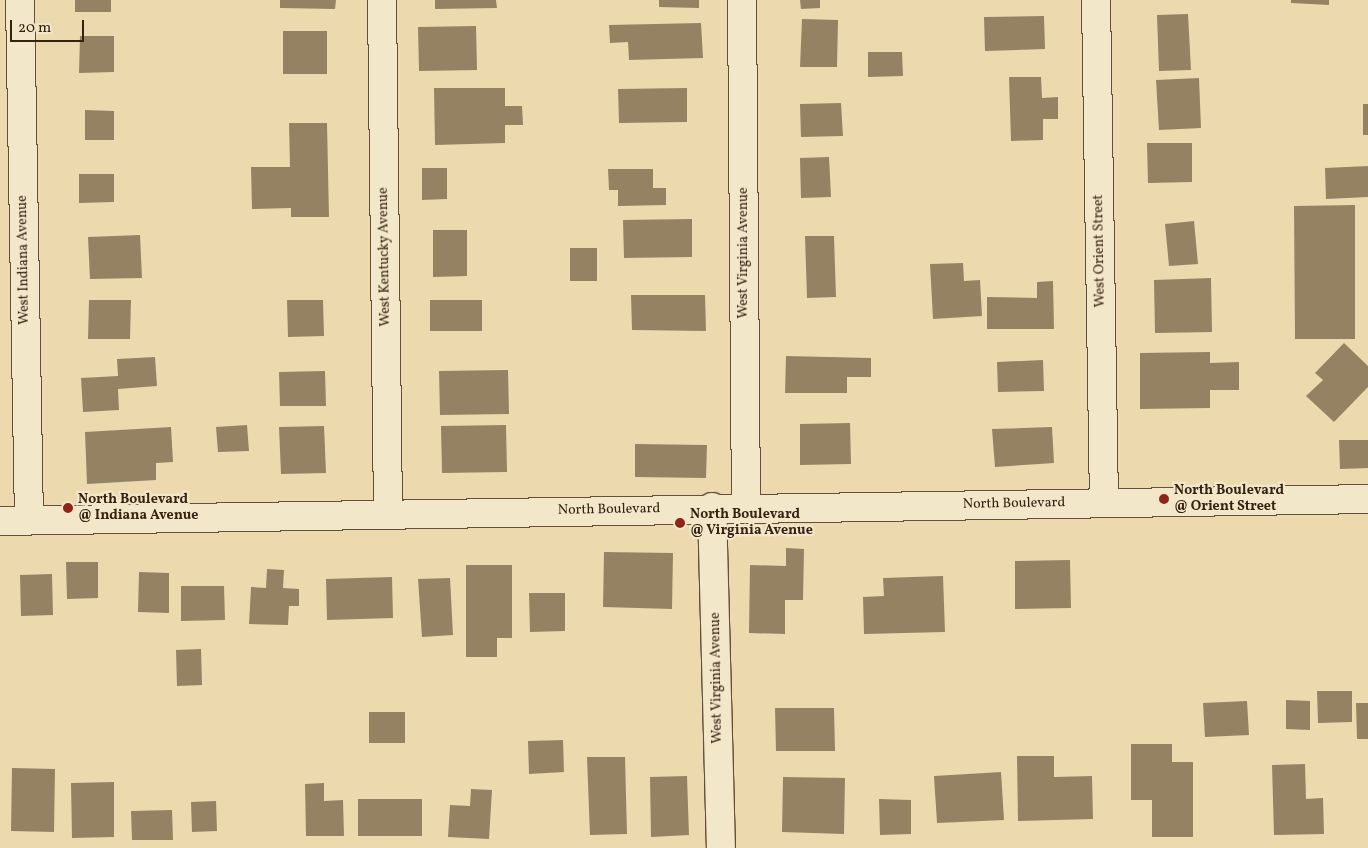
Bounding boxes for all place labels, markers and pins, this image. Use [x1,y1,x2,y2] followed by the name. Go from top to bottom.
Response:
[1174,483,1284,516] place label: North Boulevard @ Orient Street
[78,492,198,524] place label: North Boulevard @ Indiana Avenue
[1158,493,1170,505] marker: North Boulevard @ Orient Street
[62,502,74,514] marker: North Boulevard @ Indiana Avenue
[690,507,813,540] place label: North Boulevard @ Virginia Avenue
[674,517,686,529] marker: North Boulevard @ Virginia Avenue

